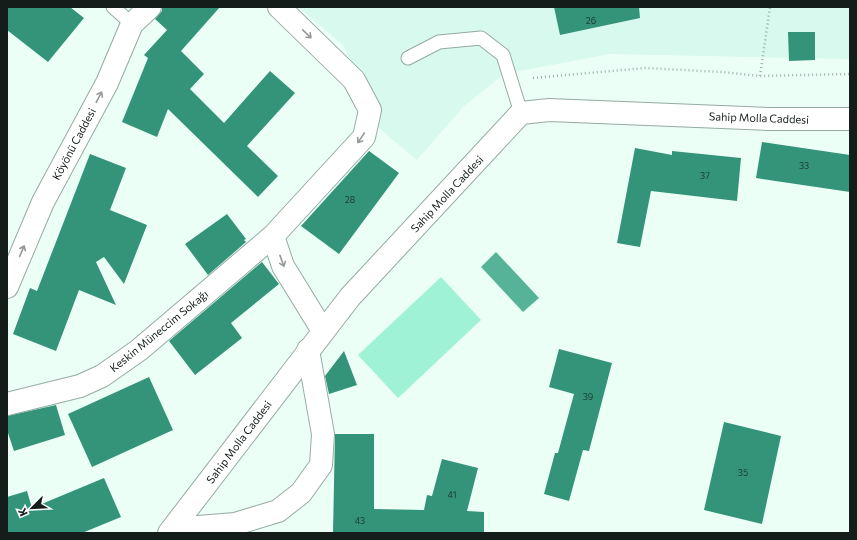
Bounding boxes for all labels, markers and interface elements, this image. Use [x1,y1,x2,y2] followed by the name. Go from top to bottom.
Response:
[586,15,596,26] house number: 26
[302,29,312,39] one-way arrow
[96,91,103,103] one-way arrow
[49,105,98,182] street label: Köyönü Caddesi
[709,109,809,126] street label: Sahip Molla Caddesi
[356,133,365,144] one-way arrow
[408,152,486,235] street label: Sahip Molla Caddesi
[799,160,809,171] house number: 33
[700,170,710,181] house number: 37
[345,194,355,205] house number: 28
[19,245,27,257] one-way arrow
[278,255,286,267] one-way arrow
[107,287,210,374] street label: Keskin Müneccim Sokağı
[583,391,593,402] house number: 39
[203,398,274,486] street label: Sahip Molla Caddesi
[738,467,748,478] house number: 35
[12,488,52,528] north arrow
[448,489,456,500] house number: 41
[15,506,30,518] text: K
[355,515,365,526] house number: 43

